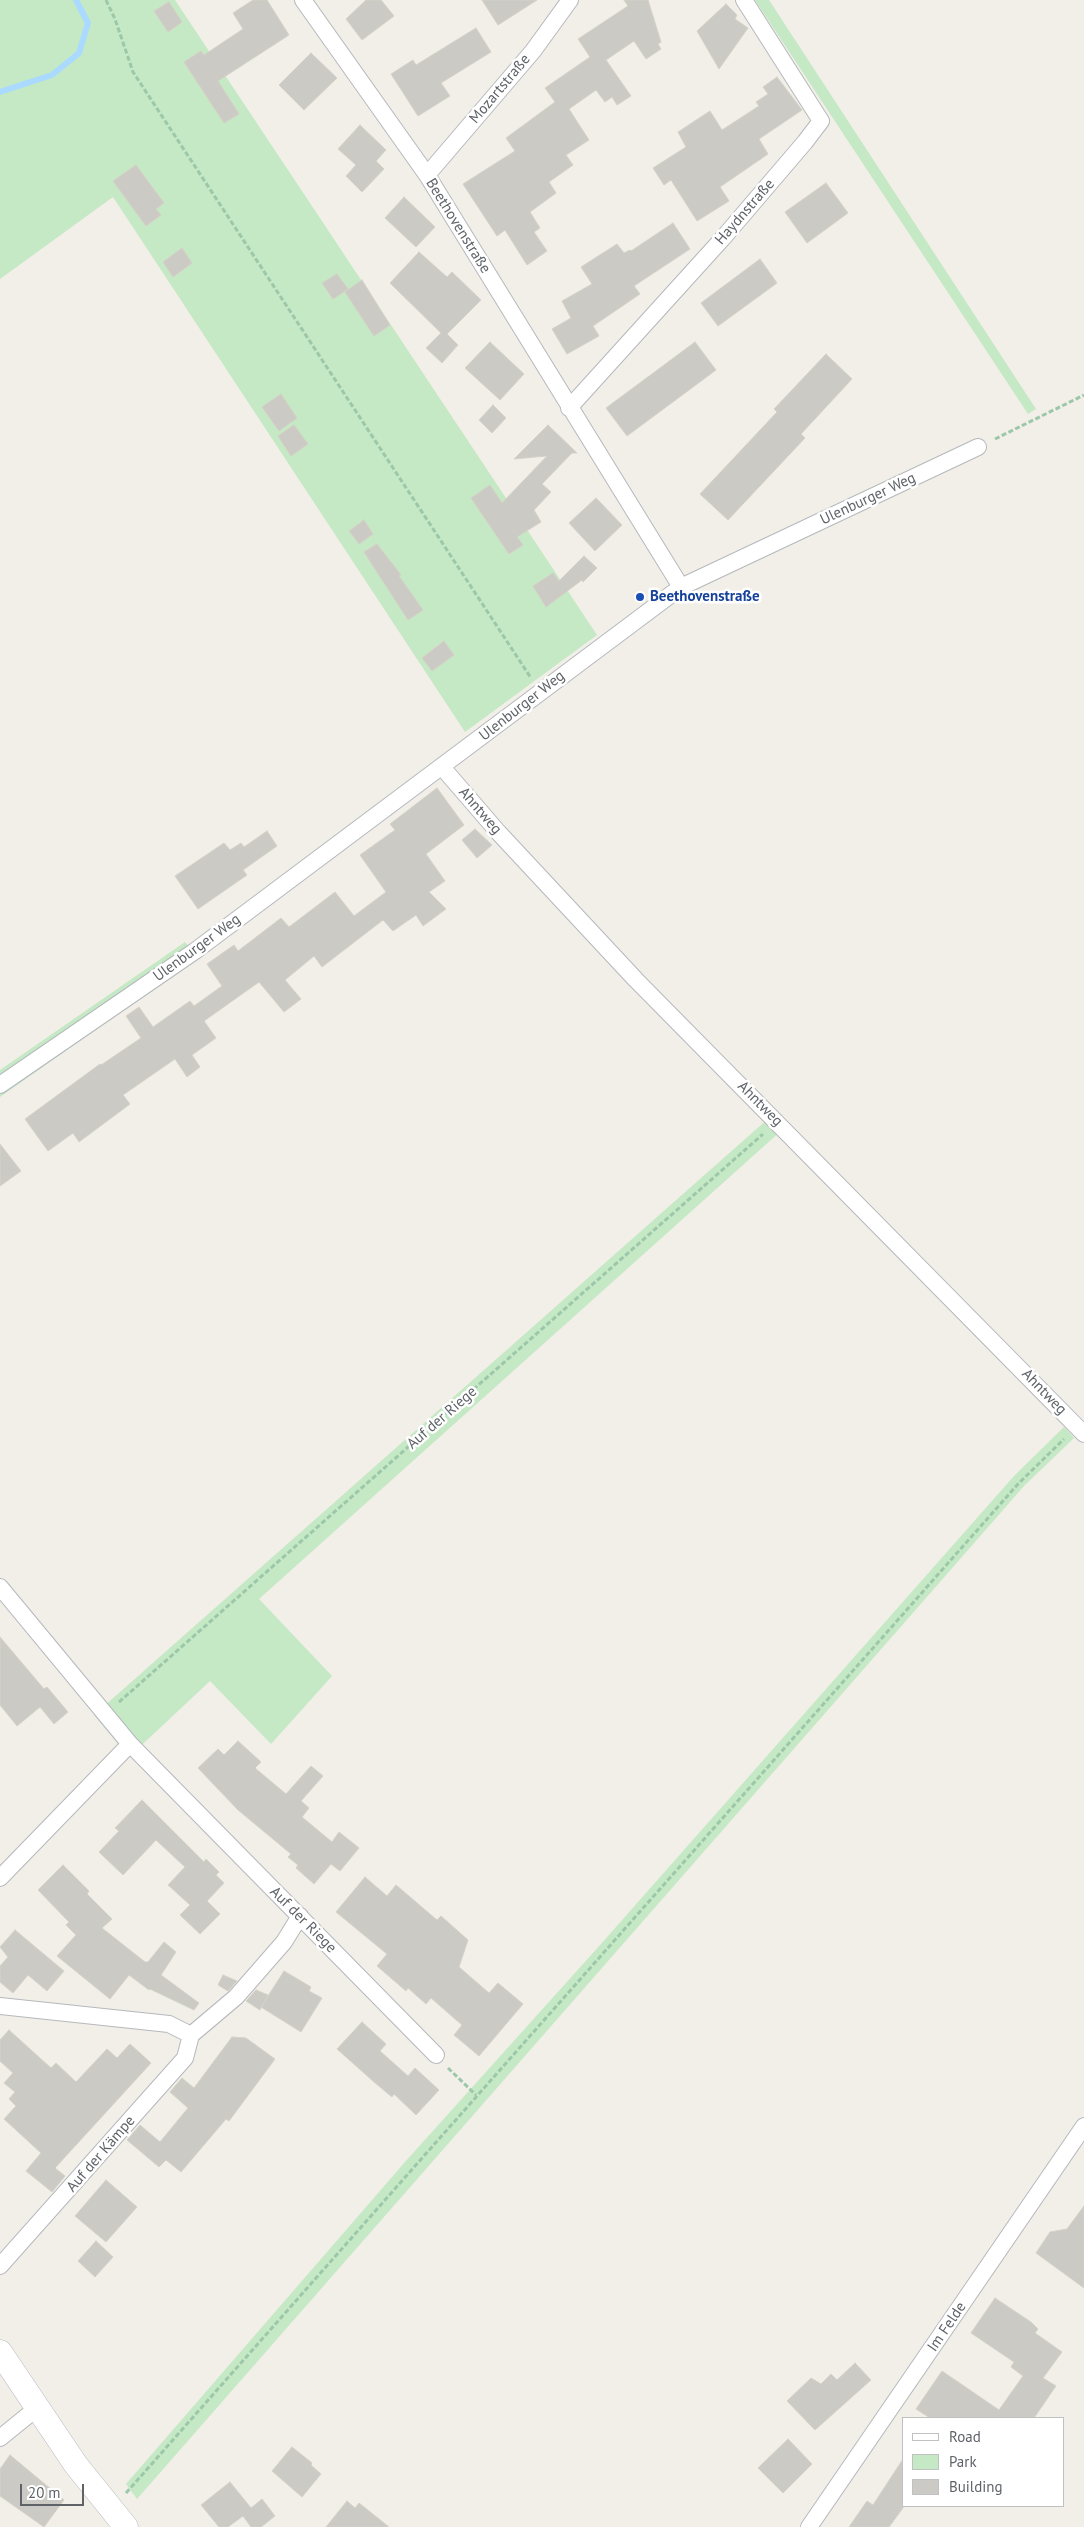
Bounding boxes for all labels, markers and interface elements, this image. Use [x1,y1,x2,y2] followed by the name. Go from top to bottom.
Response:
[466,51,534,127] street label: Mozartstraße
[422,175,494,277] street label: Beethovenstraße
[712,175,778,249] street label: Haydnstraße
[817,469,919,529] street label: Ulenburger Weg
[650,588,759,606] place label: Beethovenstraße
[634,591,646,603] marker: Beethovenstraße
[476,667,568,745] street label: Ulenburger Weg
[455,784,505,838] street label: Ahntweg
[150,910,244,986] street label: Ulenburger Weg
[734,1078,786,1130] street label: Ahntweg
[1018,1365,1070,1419] street label: Ahntweg
[403,1383,481,1453] street label: Auf der Riege
[266,1883,340,1957] street label: Auf der Riege
[63,2112,139,2196] street label: Auf der Kämpe
[924,2299,970,2355] street label: Im Felde
[902,2417,1064,2507] legend
[949,2427,981,2446] text: Road
[949,2452,977,2471] text: Park
[22,2474,86,2506] scale bar
[949,2477,1003,2496] text: Building
[28,2483,61,2502] text: 20 m

